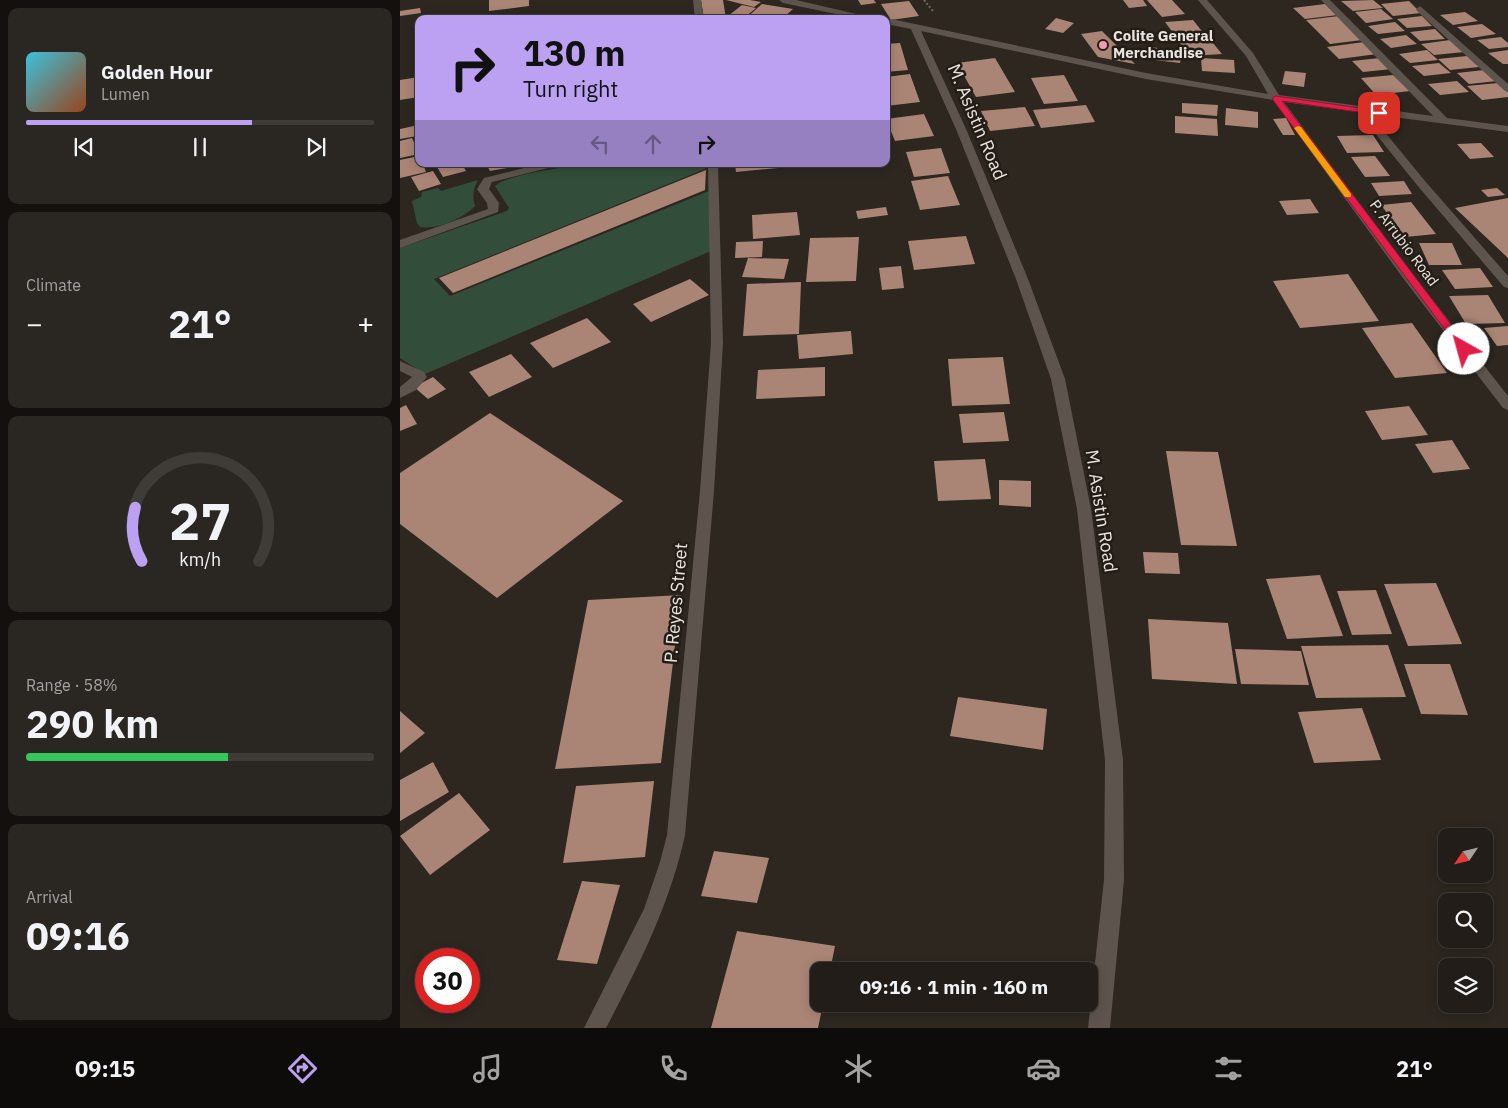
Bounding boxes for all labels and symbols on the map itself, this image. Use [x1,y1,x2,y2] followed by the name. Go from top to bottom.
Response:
[1113,26,1214,62] place label: Colite General Merchandise
[1097,39,1109,51] marker: Colite General Merchandise
[943,60,1012,183] street label: M. Asistin Road
[1358,92,1400,134] pin
[1366,196,1443,290] street label: P. Arrubio Road
[1437,322,1489,374] position arrow
[1080,448,1123,574] street label: M. Asistin Road
[659,542,692,664] street label: P. Reyes Street
[1438,828,1492,882] north arrow
[415,948,480,1013] speed limit sign: 30

